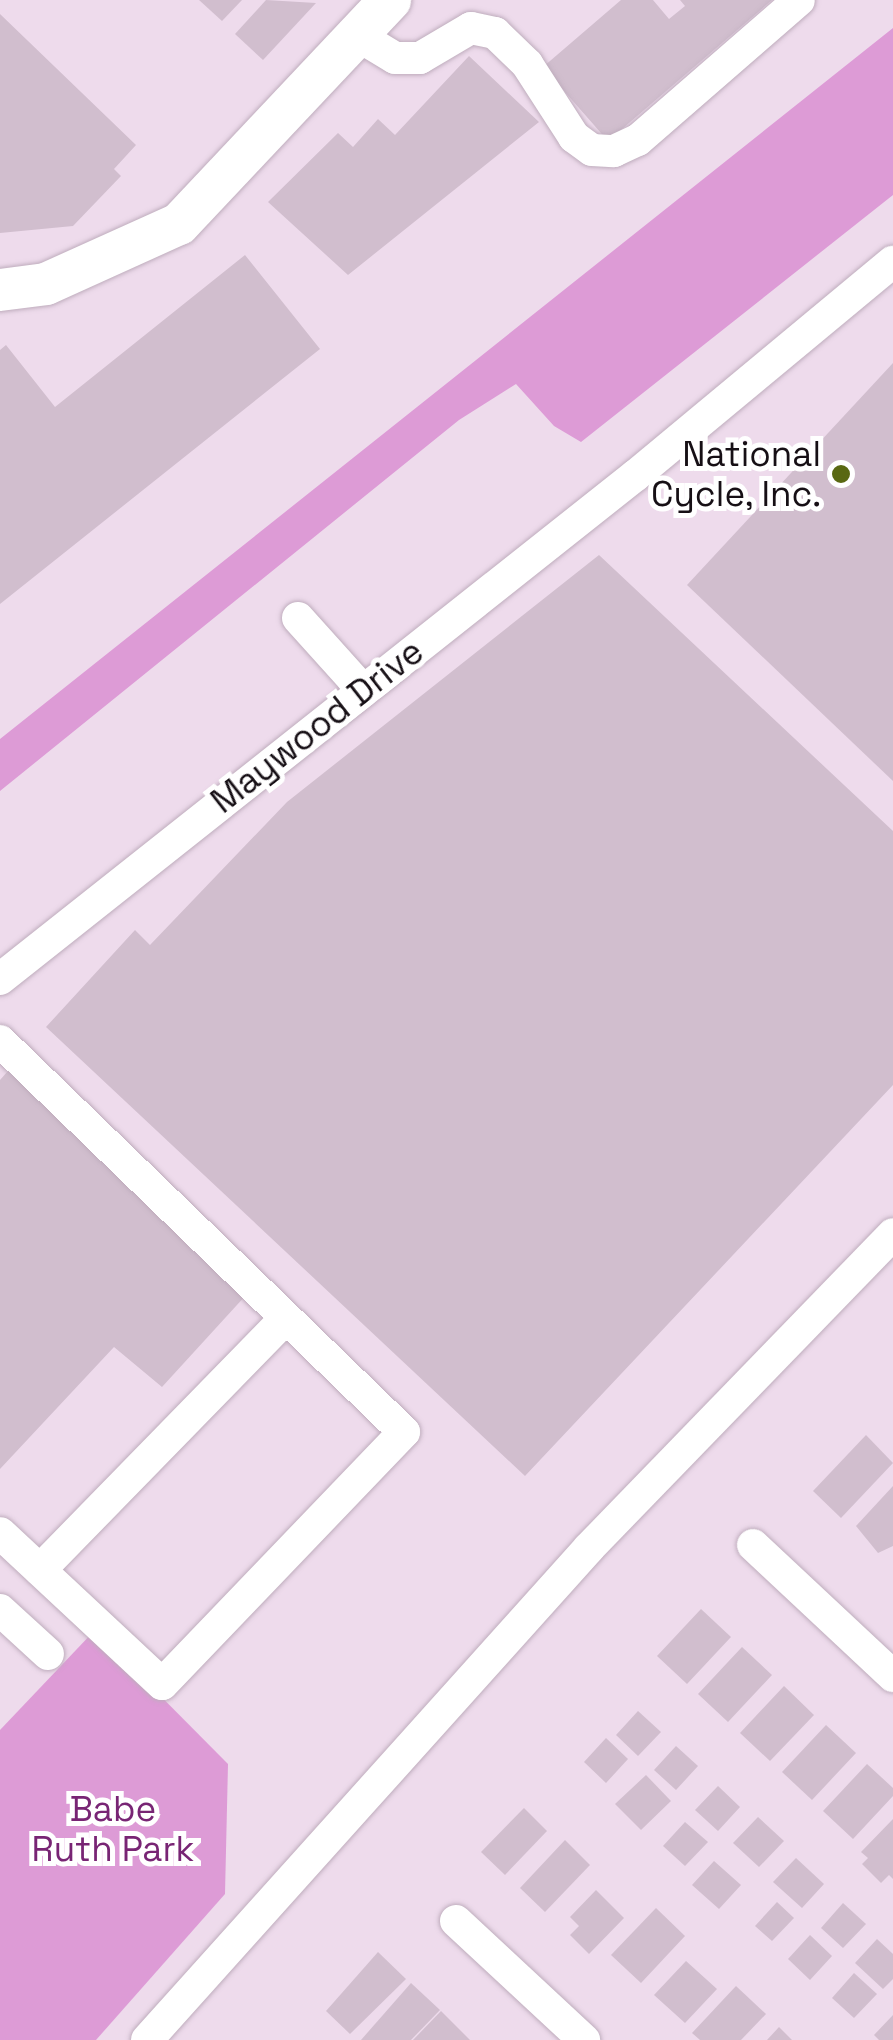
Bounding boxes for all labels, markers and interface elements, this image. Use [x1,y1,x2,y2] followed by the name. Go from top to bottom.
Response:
[650,433,821,515] place label: National Cycle, Inc.
[830,463,852,485] marker: National Cycle, Inc.
[203,630,431,822] street label: Maywood Drive
[32,1788,194,1870] park label: Babe Ruth Park

